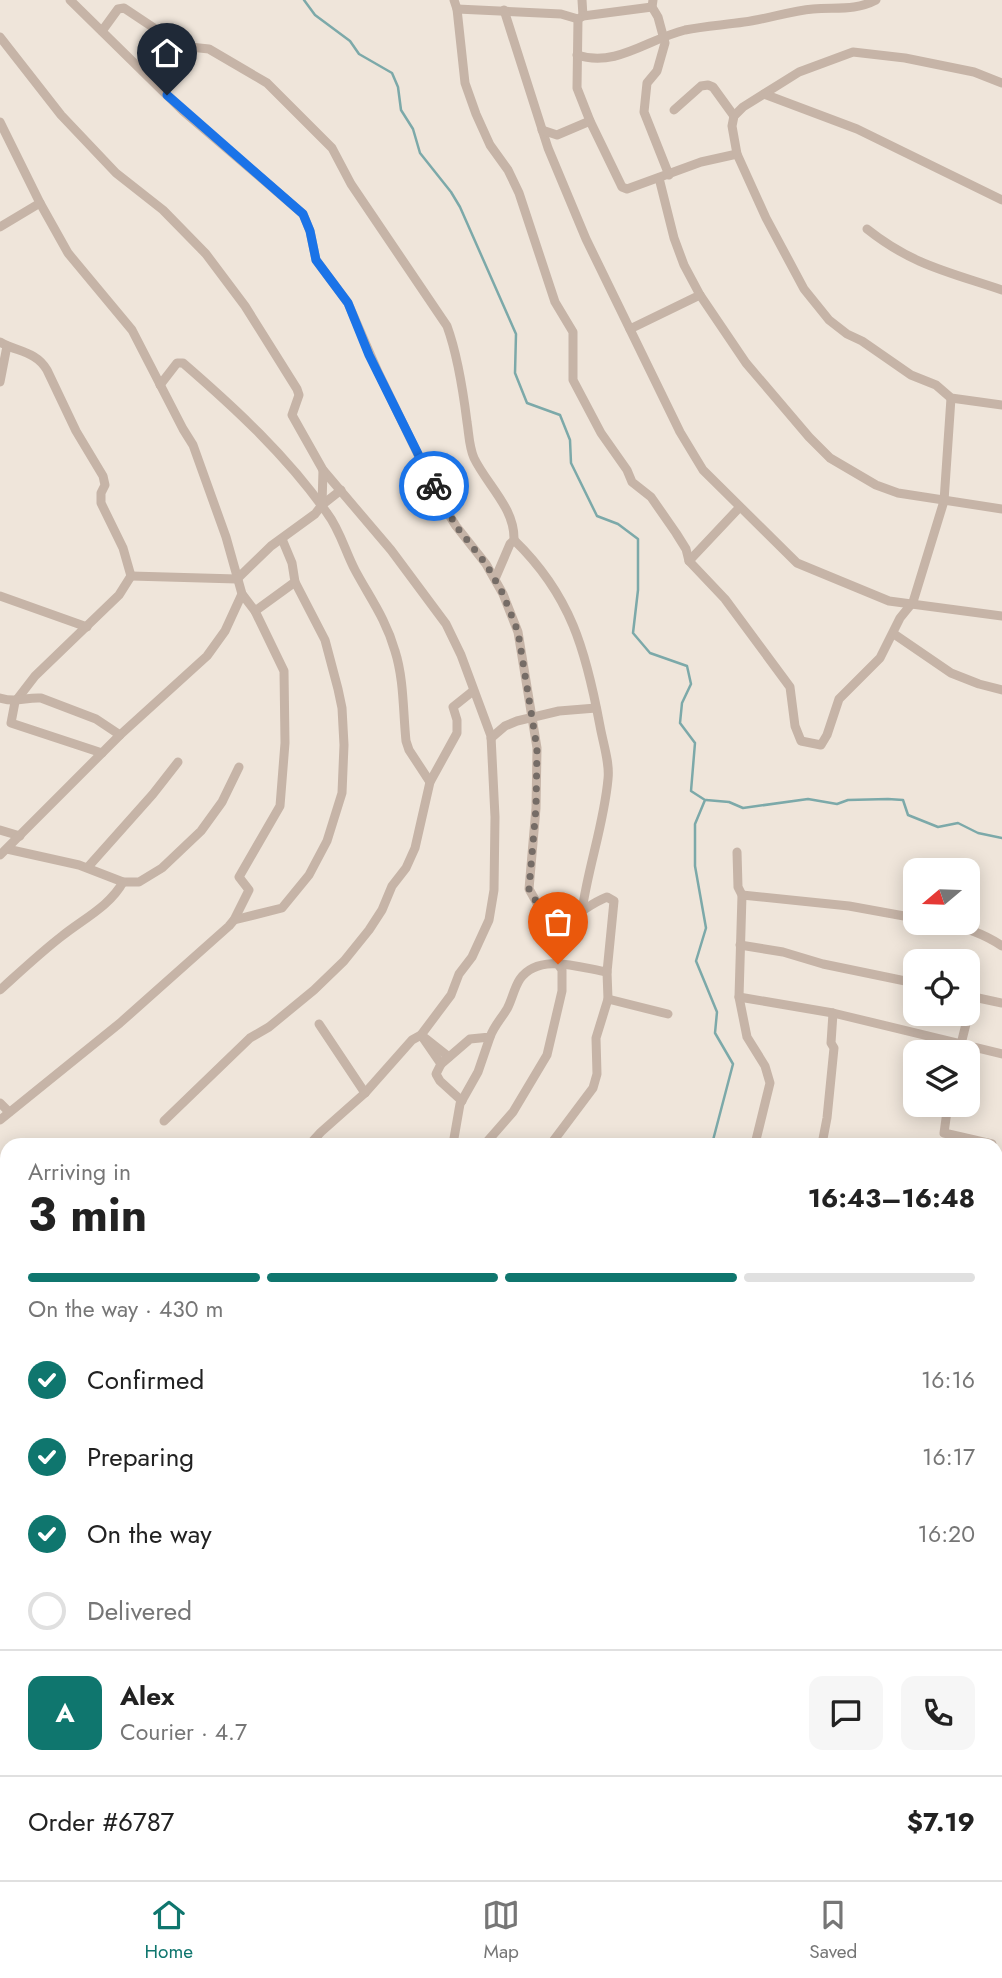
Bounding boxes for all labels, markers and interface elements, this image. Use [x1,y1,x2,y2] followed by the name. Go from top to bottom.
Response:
[137,23,197,95] pin
[148,34,186,72] icon: home
[399,451,469,521] courier
[415,467,453,505] icon: bike
[903,858,980,934] north arrow
[903,858,980,1117] map controls
[528,892,588,964] pin
[539,903,577,941] icon: bag
[903,949,980,1026] button: locate
[903,1040,980,1117] button: layers
[28,1155,131,1189] text: Arriving in
[808,1179,975,1217] text: 16:43–16:48
[28,1182,147,1248] text: 3 min
[28,1292,224,1326] text: On the way · 430 m
[28,1361,66,1399] icon: check
[87,1361,204,1399] text: Confirmed
[921,1363,975,1397] text: 16:16
[28,1438,66,1476] icon: check
[87,1438,194,1476] text: Preparing
[922,1440,975,1474] text: 16:17
[28,1515,66,1553] icon: check
[87,1515,212,1553] text: On the way
[918,1517,975,1551] text: 16:20
[87,1592,192,1630] text: Delivered
[809,1676,883,1750] button: chat
[901,1676,975,1750] button: phone
[120,1677,174,1715] text: Alex
[55,1694,75,1732] text: A
[120,1715,247,1749] text: Courier · 4.7
[28,1803,174,1841] text: Order #6787
[907,1803,975,1841] text: $7.19
[145,1896,193,1965] tab: Home
[482,1896,520,1965] tab: Map
[809,1896,857,1965] tab: Saved

